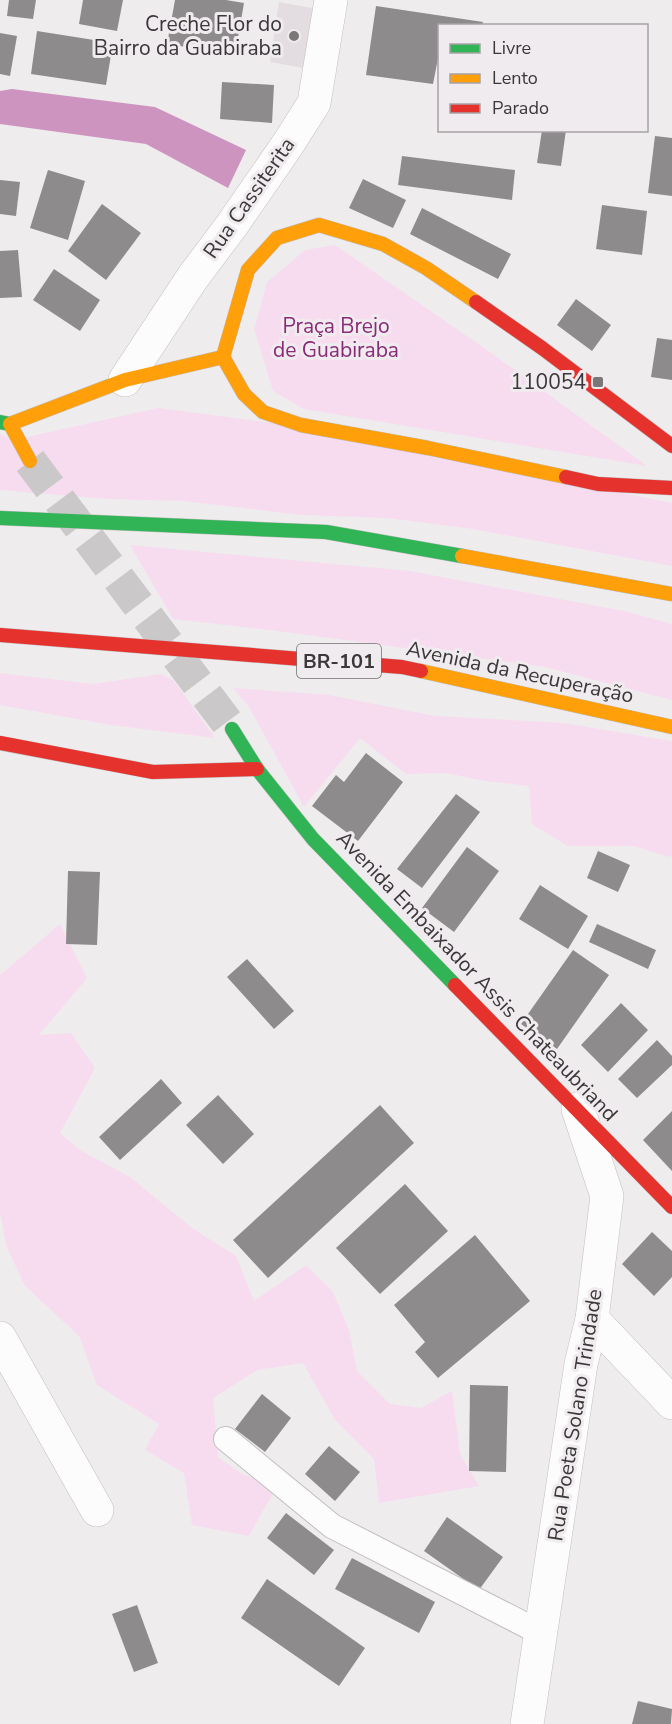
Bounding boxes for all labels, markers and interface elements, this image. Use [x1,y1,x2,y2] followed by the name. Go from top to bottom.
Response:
[94,10,282,62] place label: Creche Flor do Bairro da Guabiraba
[438,24,648,132] legend
[287,29,301,43] marker: Creche Flor do Bairro da Guabiraba
[492,36,531,60] text: Livre
[492,66,538,90] text: Lento
[492,96,549,120] text: Parado
[197,132,301,264] street label: Rua Cassiterita
[273,312,399,364] park label: Praça Brejo de Guabiraba
[510,368,586,396] place label: 110054
[591,375,605,389] marker: 110054
[404,634,636,710] street label: Avenida da Recuperação
[297,644,381,678] road number: BR-101
[330,825,624,1127] street label: Avenida Embaixador Assis Chateaubriand
[541,1287,609,1543] street label: Rua Poeta Solano Trindade

